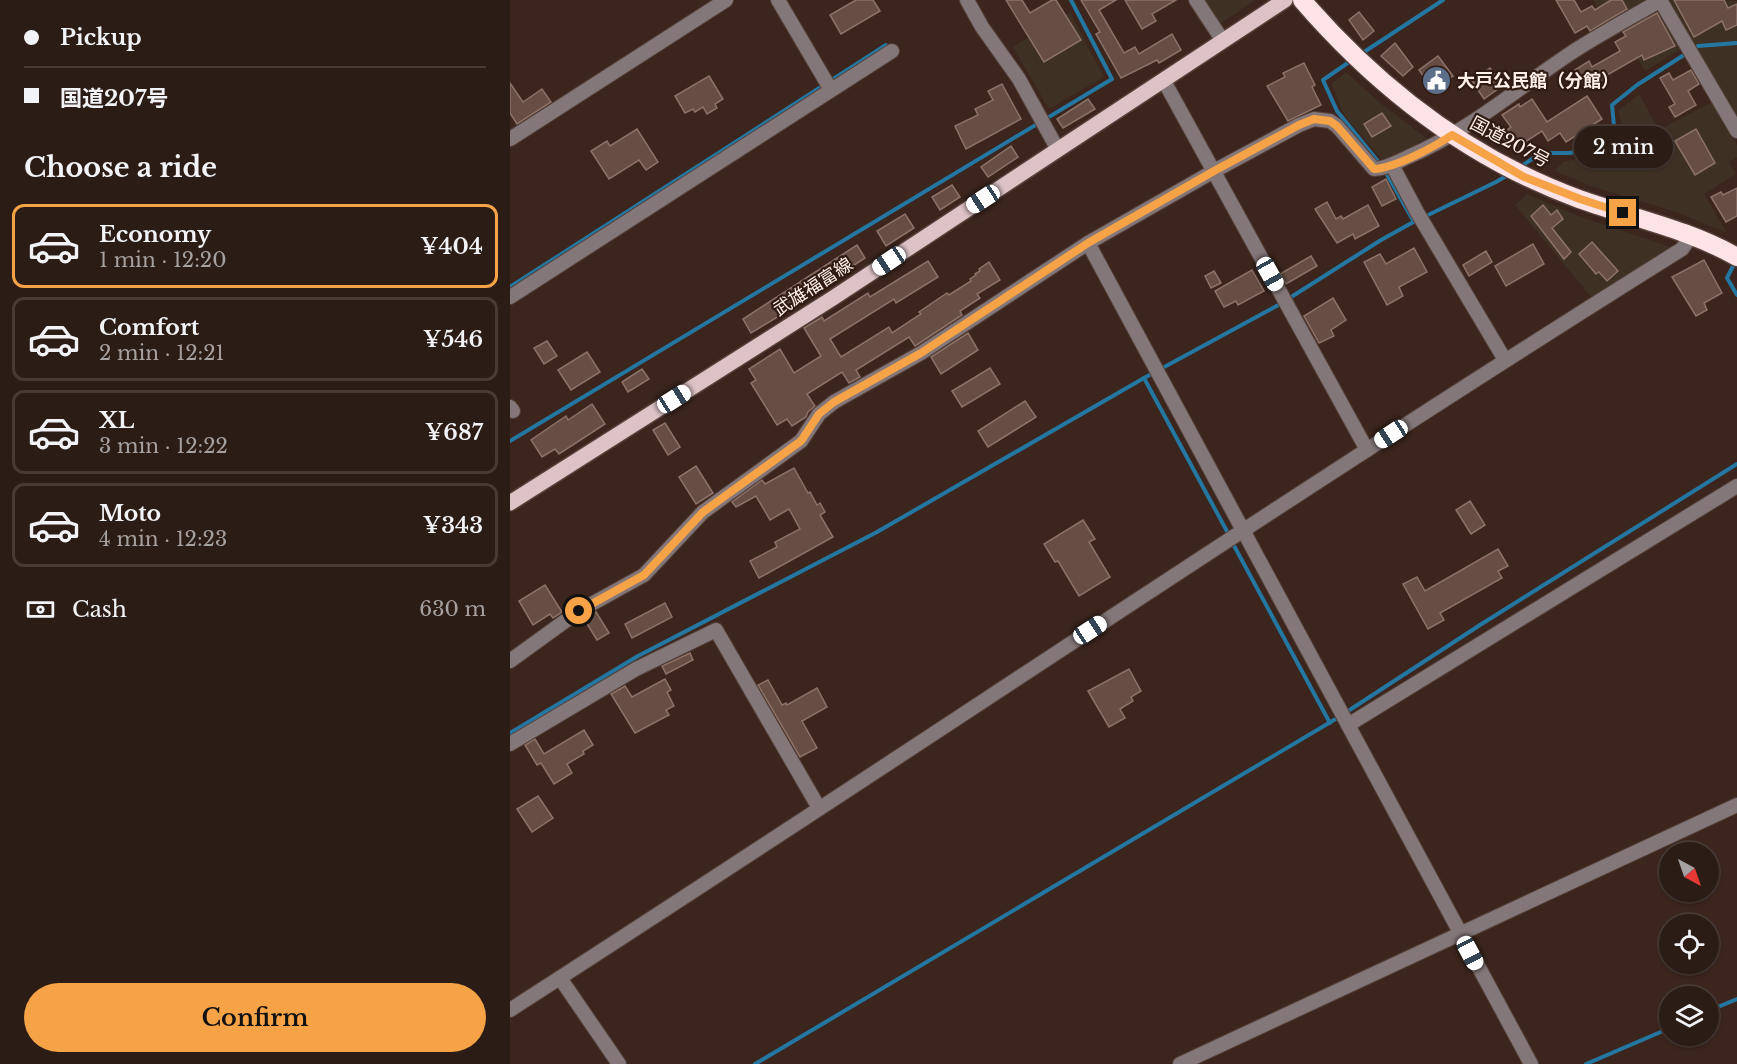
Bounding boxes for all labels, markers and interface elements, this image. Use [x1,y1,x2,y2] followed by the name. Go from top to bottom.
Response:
[60,24,142,51] text: Pickup
[1420,65,1452,97] public building icon: 大戸公民館（分館）
[1457,70,1619,92] place label: 大戸公民館（分館）
[60,85,168,112] text: 国道207号
[1466,112,1554,172] street label: 国道207号
[1574,126,1672,168] callout: 2 min
[1593,135,1654,159] text: 2 min
[24,151,217,184] text: Choose a ride
[963,182,1003,216] car
[1609,199,1636,226] route end
[27,219,81,273] icon: car
[99,221,211,248] text: Economy
[420,233,483,260] text: ¥404
[869,243,909,279] car
[99,248,226,272] text: 1 min · 12:20
[769,253,857,321] street label: 武雄福富線
[1253,254,1287,294] car
[27,312,81,366] icon: car
[99,314,199,341] text: Comfort
[423,326,483,353] text: ¥546
[99,341,224,365] text: 2 min · 12:21
[654,382,694,416] car
[27,405,81,459] icon: car
[99,407,134,434] text: XL
[1371,417,1411,451] car
[425,419,483,446] text: ¥687
[99,434,228,458] text: 3 min · 12:22
[27,498,81,552] icon: car
[99,500,161,527] text: Moto
[423,512,483,539] text: ¥343
[99,527,227,551] text: 4 min · 12:23
[24,593,57,626] icon: cash
[72,596,127,623] text: Cash
[419,597,486,621] text: 630 m
[565,597,592,624] route start
[1070,613,1110,647] car
[1659,842,1719,902] north arrow
[1659,842,1719,1046] map controls
[1659,914,1719,974] button: locate
[1454,933,1486,973] car
[24,983,486,1052] button: Confirm
[1659,986,1719,1046] button: layers

